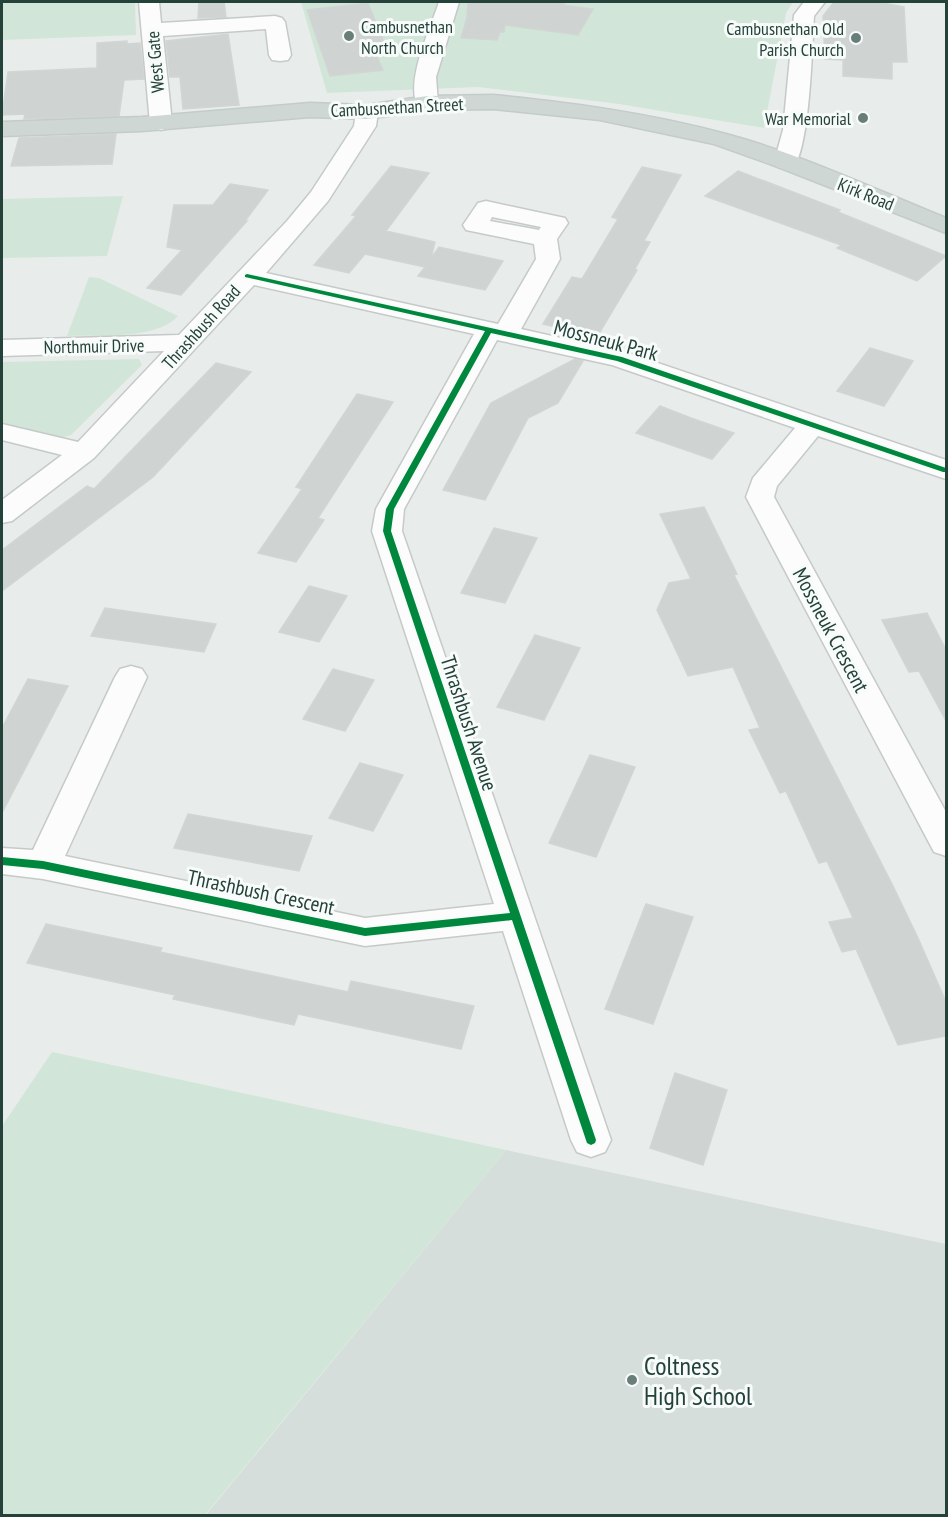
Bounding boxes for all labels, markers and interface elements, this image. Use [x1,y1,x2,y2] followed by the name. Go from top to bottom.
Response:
[361,15,453,59] place label: Cambusnethan North Church
[726,17,844,61] place label: Cambusnethan Old Parish Church
[342,29,356,43] marker: Cambusnethan North Church
[141,30,169,94] street label: West Gate
[849,31,863,45] marker: Cambusnethan Old Parish Church
[330,92,464,122] street label: Cambusnethan Street
[765,107,852,130] place label: War Memorial
[856,111,870,125] marker: War Memorial
[834,172,898,216] street label: Kirk Road
[157,280,245,374] street label: Thrashbush Road
[551,313,661,367] street label: Mossneuk Park
[44,334,144,358] street label: Northmuir Drive
[787,563,875,697] street label: Mossneuk Crescent
[434,652,504,794] street label: Thrashbush Avenue
[185,863,337,921] street label: Thrashbush Crescent
[644,1349,752,1412] place label: Coltness High School
[625,1373,639,1387] marker: Coltness High School

